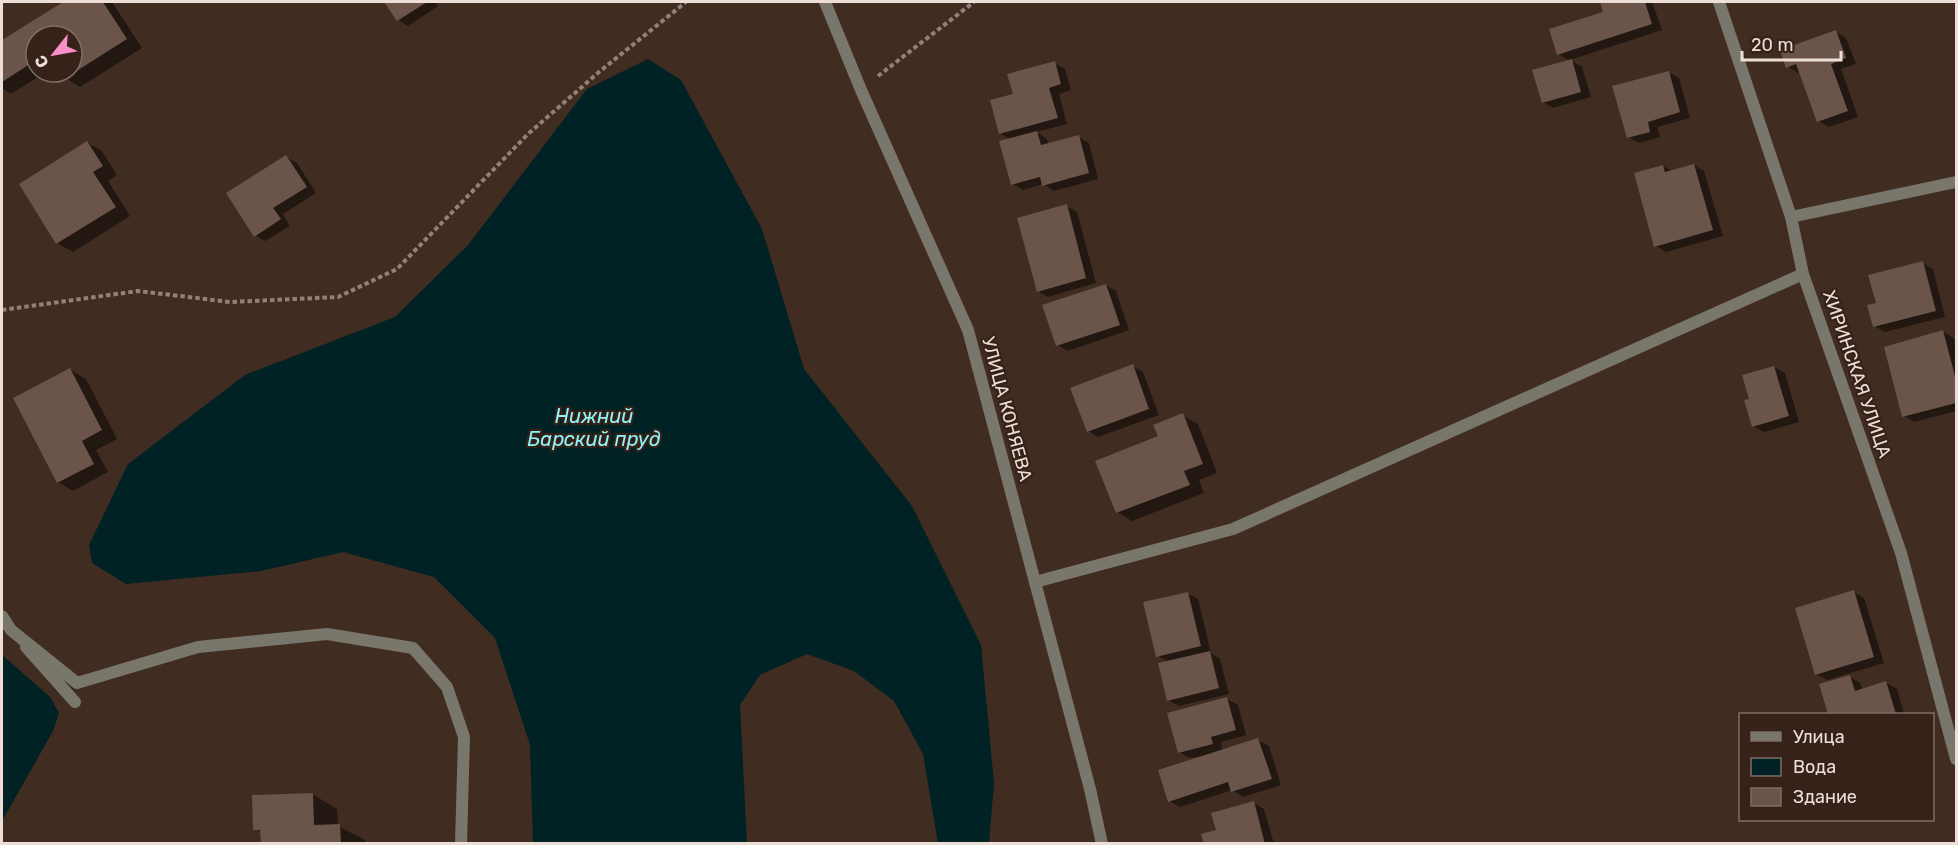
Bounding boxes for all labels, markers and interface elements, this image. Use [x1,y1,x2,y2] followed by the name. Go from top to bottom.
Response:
[24,24,84,84] north arrow
[1742,24,1841,62] scale bar
[1751,34,1793,56] text: 20 m
[31,52,53,71] text: С
[1818,287,1896,461] street label: ХИРИНСКАЯ УЛИЦА
[977,334,1037,484] street label: УЛИЦА КОНЯЕВА
[527,404,661,451] water label: Нижний Барский пруд
[1739,713,1934,821] legend
[1793,726,1845,748] text: Улица
[1793,756,1836,778] text: Вода
[1793,786,1857,808] text: Здание

